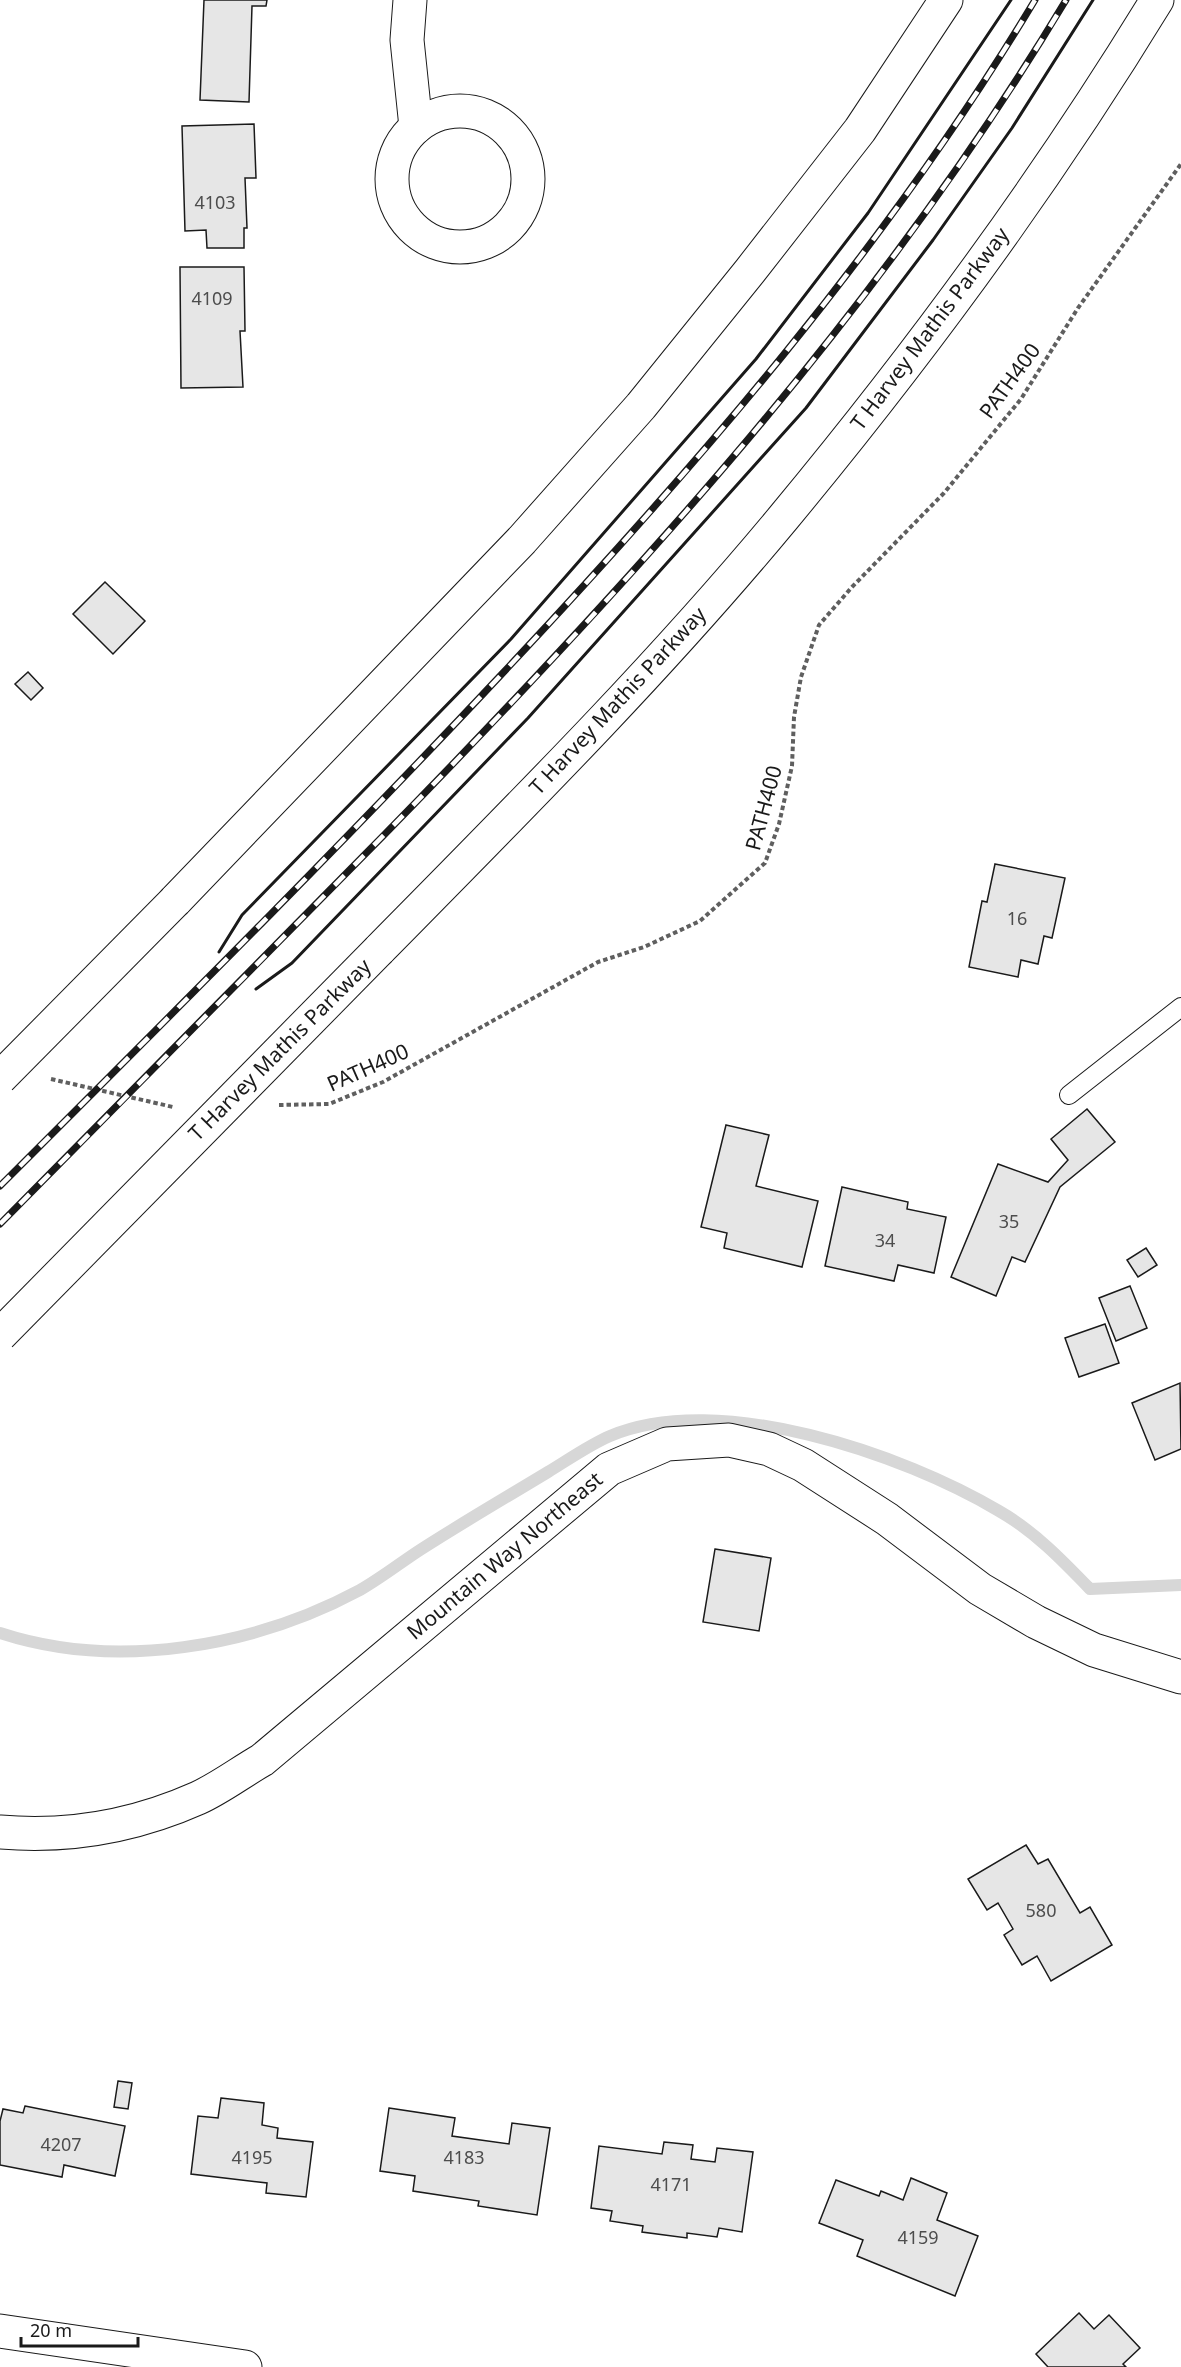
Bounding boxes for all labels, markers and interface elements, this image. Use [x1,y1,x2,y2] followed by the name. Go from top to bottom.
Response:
[194,190,236,214] house number: 4103
[844,221,1015,435] street label: T Harvey Mathis Parkway
[191,286,233,310] house number: 4109
[972,337,1046,424] street label: PATH400
[523,600,712,800] street label: T Harvey Mathis Parkway
[738,762,788,853] street label: PATH400
[1007,906,1027,930] house number: 16
[182,952,377,1147] street label: T Harvey Mathis Parkway
[322,1037,413,1098] street label: PATH400
[999,1209,1019,1233] house number: 35
[875,1228,895,1252] house number: 34
[401,1465,608,1645] street label: Mountain Way Northeast
[1026,1898,1056,1922] house number: 580
[40,2132,82,2156] house number: 4207
[231,2145,273,2169] house number: 4195
[443,2145,485,2169] house number: 4183
[650,2172,692,2196] house number: 4171
[897,2225,939,2249] house number: 4159
[21,2310,138,2348] scale bar
[30,2318,72,2342] text: 20 m

